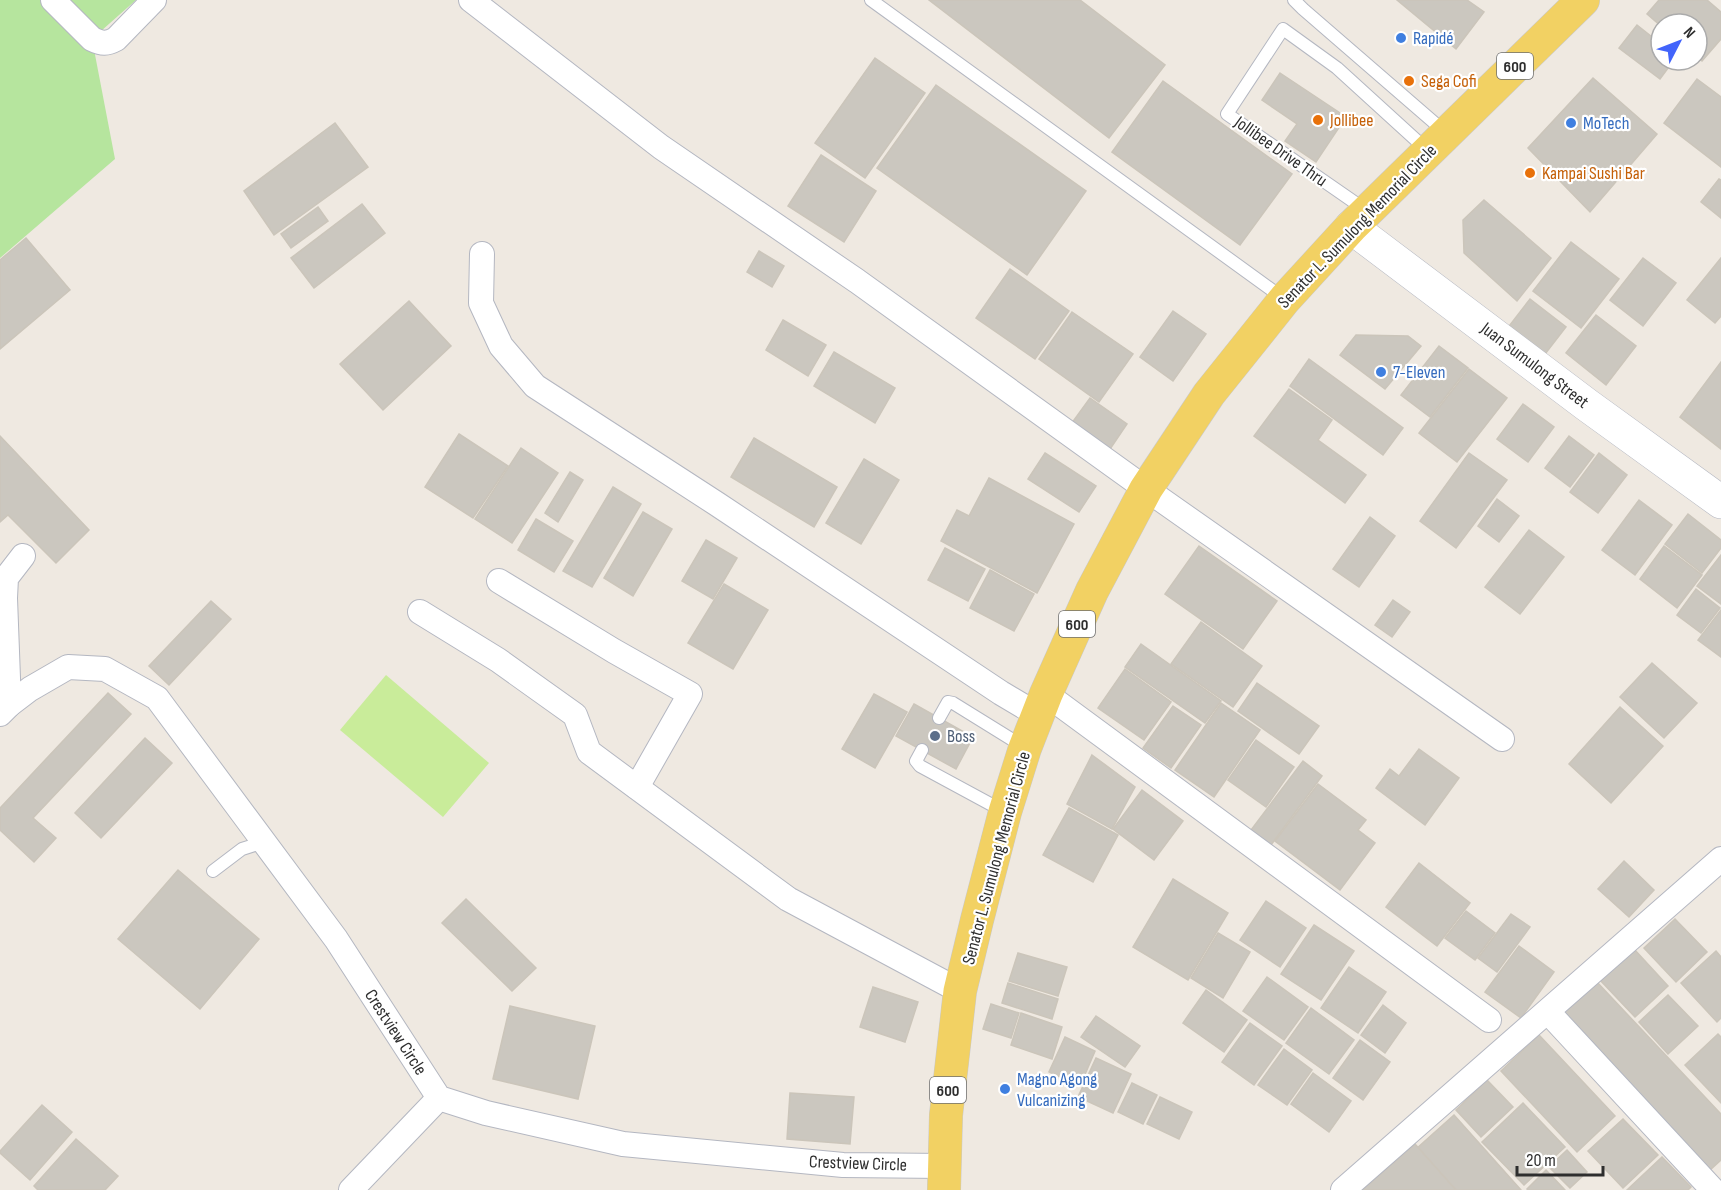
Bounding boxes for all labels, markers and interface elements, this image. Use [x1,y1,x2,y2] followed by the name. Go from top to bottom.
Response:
[1649,12,1709,72] north arrow
[1679,23,1699,42] text: N
[1413,28,1454,49] place label: Rapidé
[1394,31,1408,45] marker: Rapidé
[1497,53,1533,79] road number: 600
[1421,71,1477,92] place label: Sega Cofi
[1402,74,1416,88] marker: Sega Cofi
[1329,110,1374,131] place label: Jollibee
[1230,111,1331,191] street label: Jollibee Drive Thru
[1311,113,1325,127] marker: Jollibee
[1583,113,1629,134] place label: MoTech
[1564,116,1578,130] marker: MoTech
[1274,140,1441,313] street label: Senator L. Sumulong Memorial Circle
[1542,163,1645,184] place label: Kampai Sushi Bar
[1523,166,1537,180] marker: Kampai Sushi Bar
[1476,317,1593,413] street label: Juan Sumulong Street
[1393,362,1446,383] place label: 7-Eleven
[1374,365,1388,379] marker: 7-Eleven
[1059,611,1095,637] road number: 600
[947,726,975,747] place label: Boss
[928,729,942,743] marker: Boss
[958,749,1035,967] street label: Senator L. Sumulong Memorial Circle
[360,985,431,1079] street label: Crestview Circle
[1017,1069,1097,1111] place label: Magno Agong Vulcanizing
[930,1077,966,1103] road number: 600
[998,1082,1012,1096] marker: Magno Agong Vulcanizing
[1517,1139,1602,1177] scale bar
[1526,1150,1556,1171] text: 20 m
[809,1151,907,1176] street label: Crestview Circle

